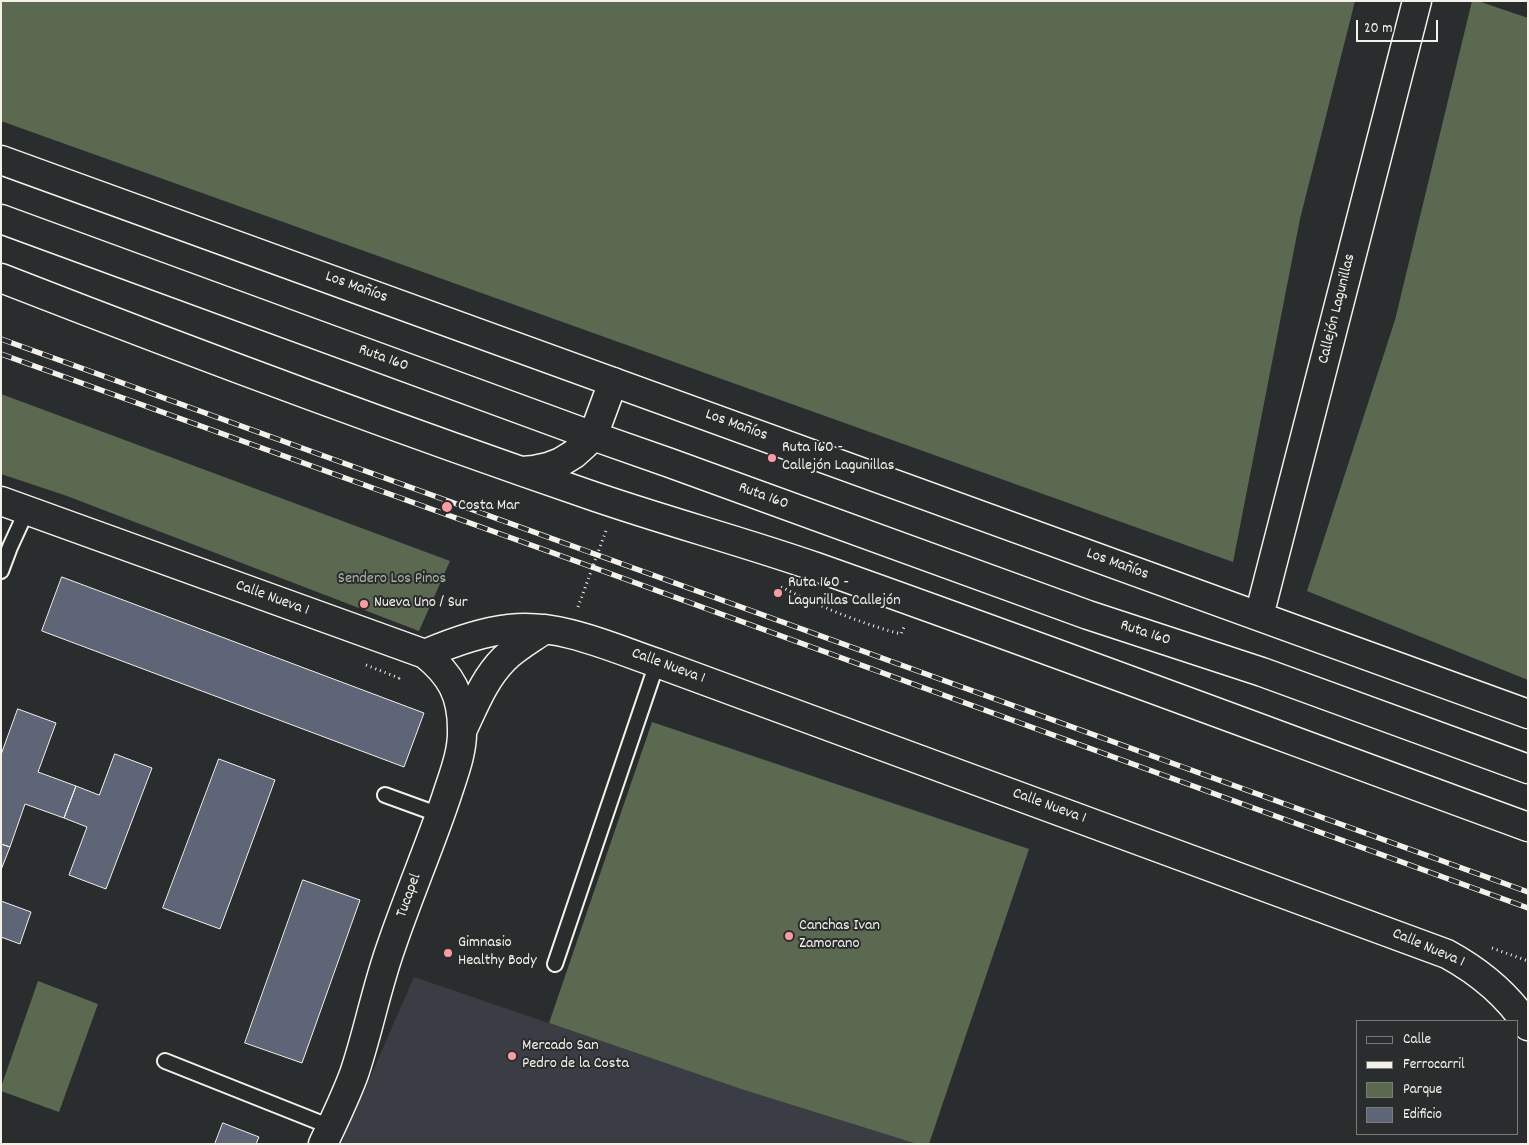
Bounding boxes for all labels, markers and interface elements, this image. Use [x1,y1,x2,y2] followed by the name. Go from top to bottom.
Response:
[1359,10,1442,42] scale bar
[1364,18,1392,40] text: 20 m
[1315,252,1361,366] street label: Callejón Lagunillas
[322,268,390,308] street label: Los Mañíos
[355,341,411,377] street label: Ruta 160
[702,406,770,446] street label: Los Mañíos
[782,439,895,477] place label: Ruta 160 - Callejón Lagunillas
[766,452,778,464] marker: Ruta 160 - Callejón Lagunillas
[735,479,791,515] street label: Ruta 160
[458,497,520,517] place label: Costa Mar
[440,500,454,514] marker: Costa Mar
[1083,545,1151,585] street label: Los Mañíos
[338,570,446,590] park label: Sendero Los Pinos
[788,574,901,612] place label: Ruta 160 - Lagunillas Callejón
[233,577,311,621] street label: Calle Nueva 1
[772,587,784,599] marker: Ruta 160 - Lagunillas Callejón
[374,594,468,614] place label: Nueva Uno / Sur
[358,598,370,610] marker: Nueva Uno / Sur
[1117,617,1173,651] street label: Ruta 160
[629,645,707,689] street label: Calle Nueva 1
[1010,785,1088,829] street label: Calle Nueva 1
[393,871,427,921] street label: Tucapel
[799,917,880,955] place label: Canchas Ivan Zamorano
[1389,925,1467,973] street label: Calle Nueva 1
[783,930,795,942] marker: Canchas Ivan Zamorano
[458,934,537,972] place label: Gimnasio Healthy Body
[442,947,454,959] marker: Gimnasio Healthy Body
[1356,1020,1519,1135] legend
[1403,1029,1431,1051] text: Calle
[522,1037,629,1075] place label: Mercado San Pedro de la Costa
[506,1050,518,1062] marker: Mercado San Pedro de la Costa
[1403,1054,1465,1076] text: Ferrocarril
[1403,1079,1442,1101] text: Parque
[1403,1104,1442,1126] text: Edificio

